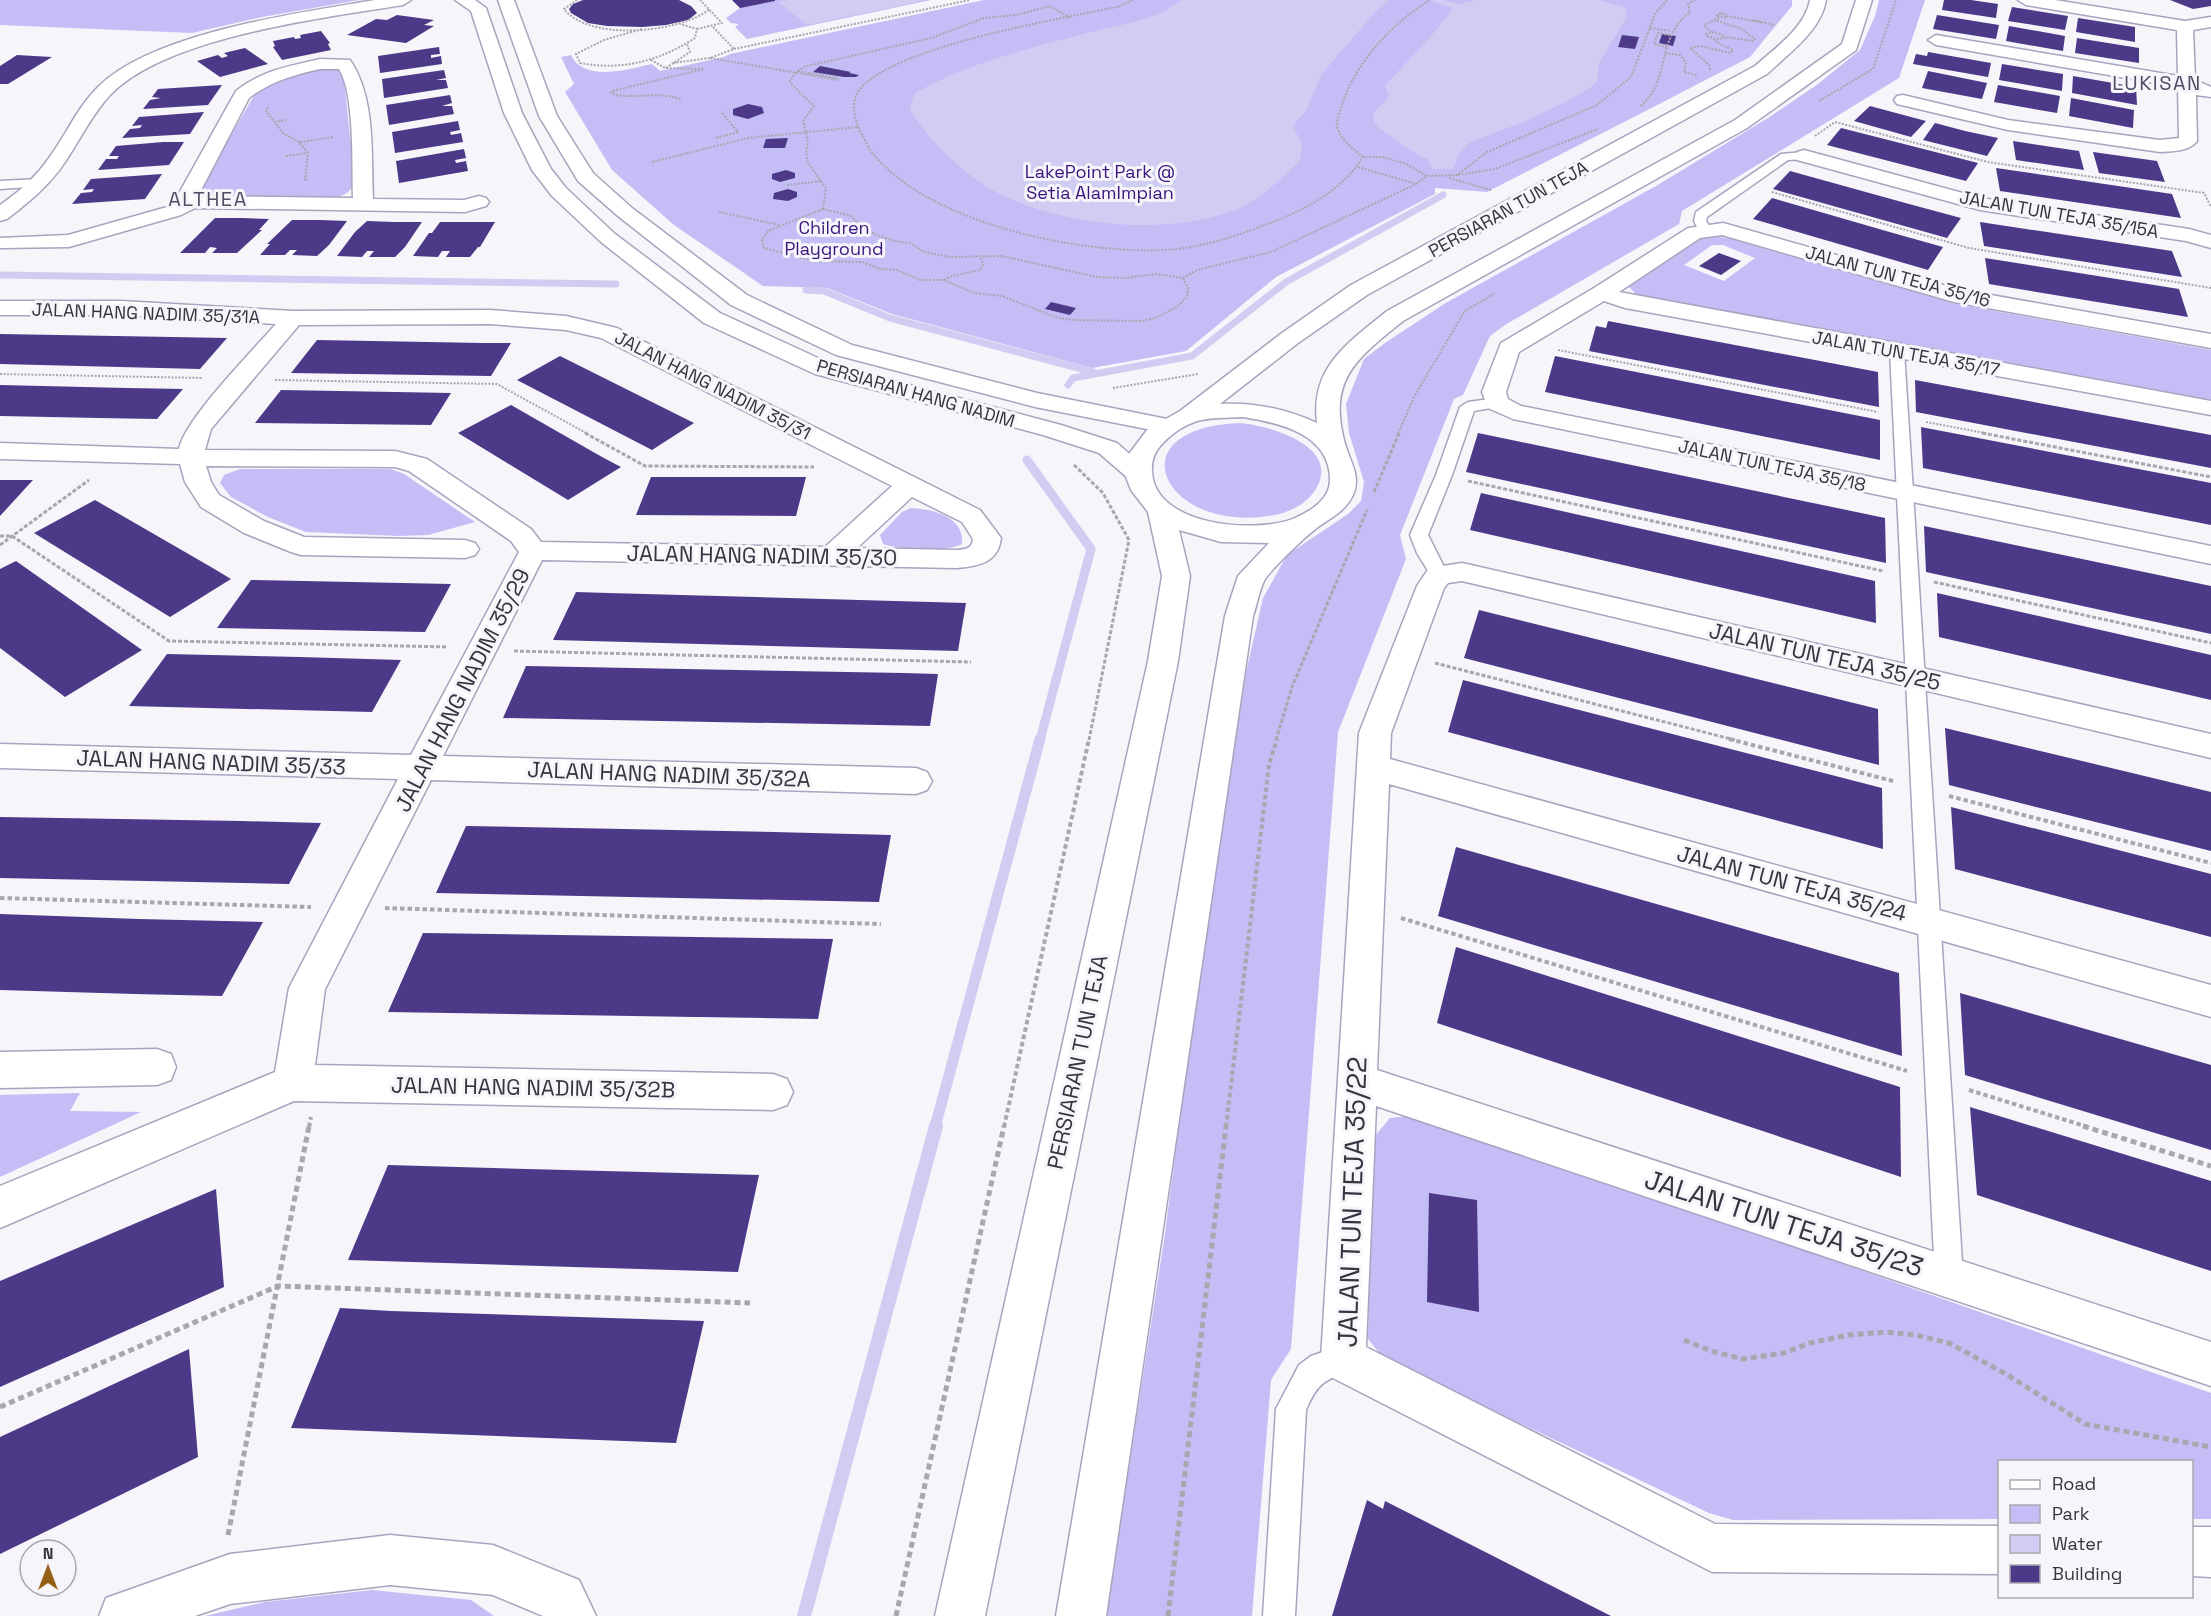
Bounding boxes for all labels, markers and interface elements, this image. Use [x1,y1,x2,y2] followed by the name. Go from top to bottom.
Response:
[2112,70,2202,96] district label: LUKISAN
[1424,156,1592,262] street label: PERSIARAN TUN TEJA
[1025,160,1175,204] park label: LakePoint Park @ Setia AlamImpian
[1958,185,2160,243] street label: JALAN TUN TEJA 35/15A
[168,186,248,212] district label: ALTHEA
[784,216,884,260] park label: Children Playground
[1803,240,1993,312] street label: JALAN TUN TEJA 35/16
[31,298,261,328] street label: JALAN HANG NADIM 35/31A
[611,325,815,445] street label: JALAN HANG NADIM 35/31
[1810,325,2002,381] street label: JALAN TUN TEJA 35/17
[814,354,1018,432] street label: PERSIARAN HANG NADIM
[1676,434,1868,496] street label: JALAN TUN TEJA 35/18
[626,539,898,571] street label: JALAN HANG NADIM 35/30
[388,563,536,817] street label: JALAN HANG NADIM 35/29
[1706,616,1944,696] street label: JALAN TUN TEJA 35/25
[76,743,346,781] street label: JALAN HANG NADIM 35/33
[527,755,811,793] street label: JALAN HANG NADIM 35/32A
[1674,839,1910,927] street label: JALAN TUN TEJA 35/24
[1041,952,1113,1172] street label: PERSIARAN TUN TEJA
[1329,1056,1375,1348] street label: JALAN TUN TEJA 35/22
[391,1071,675,1103] street label: JALAN HANG NADIM 35/32B
[1640,1161,1928,1285] street label: JALAN TUN TEJA 35/23
[1998,1460,2193,1598] legend
[2052,1472,2096,1495] text: Road
[2052,1502,2090,1525] text: Park
[2052,1532,2103,1555] text: Water
[18,1538,78,1598] north arrow
[43,1543,53,1564] text: N
[2052,1562,2122,1585] text: Building

